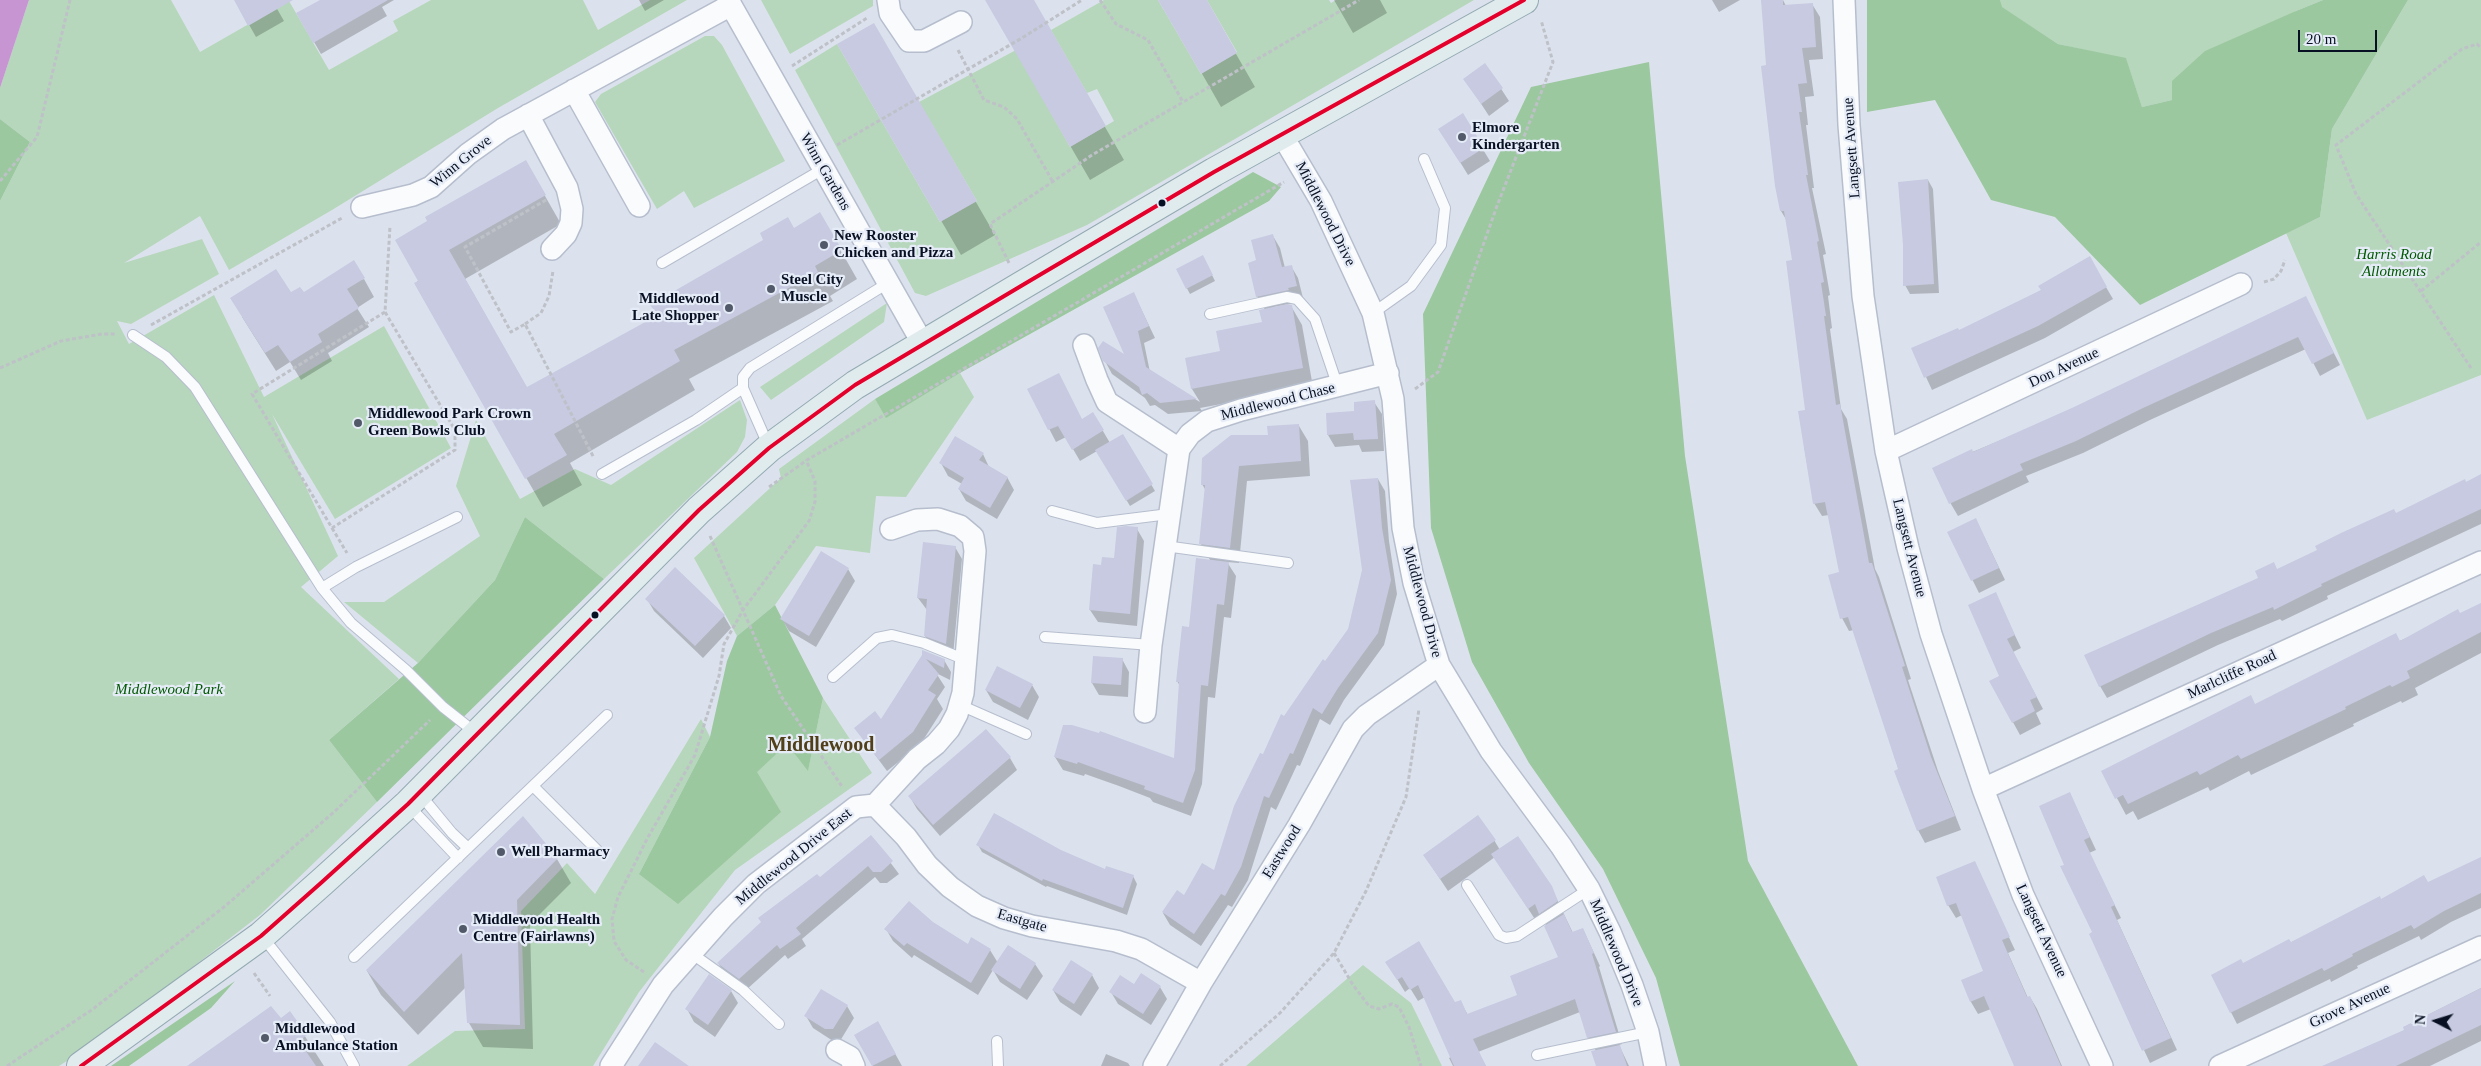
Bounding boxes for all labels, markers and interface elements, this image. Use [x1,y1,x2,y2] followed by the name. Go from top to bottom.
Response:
[2301,20,2380,52] scale bar
[2306,31,2336,47] text: 20 m
[1840,97,1864,199] street label: Langsett Avenue
[1472,119,1559,154] place label: Elmore Kindergarten
[796,130,854,214] street label: Winn Gardens
[1456,131,1468,143] marker: Elmore Kindergarten
[427,132,495,192] street label: Winn Grove
[1291,159,1359,269] street label: Middlewood Drive
[1157,198,1167,208] unlabelled marker
[834,227,953,262] place label: New Rooster Chicken and Pizza
[818,239,830,251] marker: New Rooster Chicken and Pizza
[2356,246,2432,281] park label: Harris Road Allotments
[781,271,843,306] place label: Steel City Muscle
[765,283,777,295] marker: Steel City Muscle
[632,290,719,325] place label: Middlewood Late Shopper
[723,302,735,314] marker: Middlewood Late Shopper
[2026,344,2102,392] street label: Don Avenue
[1219,379,1337,425] street label: Middlewood Chase
[368,405,531,440] place label: Middlewood Park Crown Green Bowls Club
[352,417,364,429] marker: Middlewood Park Crown Green Bowls Club
[1888,497,1930,599] street label: Langsett Avenue
[1398,544,1446,660] street label: Middlewood Drive
[590,610,600,620] unlabelled marker
[2185,647,2279,703] street label: Marlcliffe Road
[115,681,223,699] park label: Middlewood Park
[768,734,874,758] district label: Middlewood
[732,805,856,909] street label: Middlewood Drive East
[1259,822,1305,882] street label: Eastwood
[511,843,610,861] place label: Well Pharmacy
[495,846,507,858] marker: Well Pharmacy
[2012,881,2070,981] street label: Langsett Avenue
[1585,897,1647,1009] street label: Middlewood Drive
[995,905,1049,937] street label: Eastgate
[473,911,600,946] place label: Middlewood Health Centre (Fairlawns)
[457,923,469,935] marker: Middlewood Health Centre (Fairlawns)
[2307,980,2393,1032] street label: Grove Avenue
[2411,996,2461,1046] north arrow
[2413,1014,2428,1025] text: N
[275,1020,398,1055] place label: Middlewood Ambulance Station
[259,1032,271,1044] marker: Middlewood Ambulance Station

